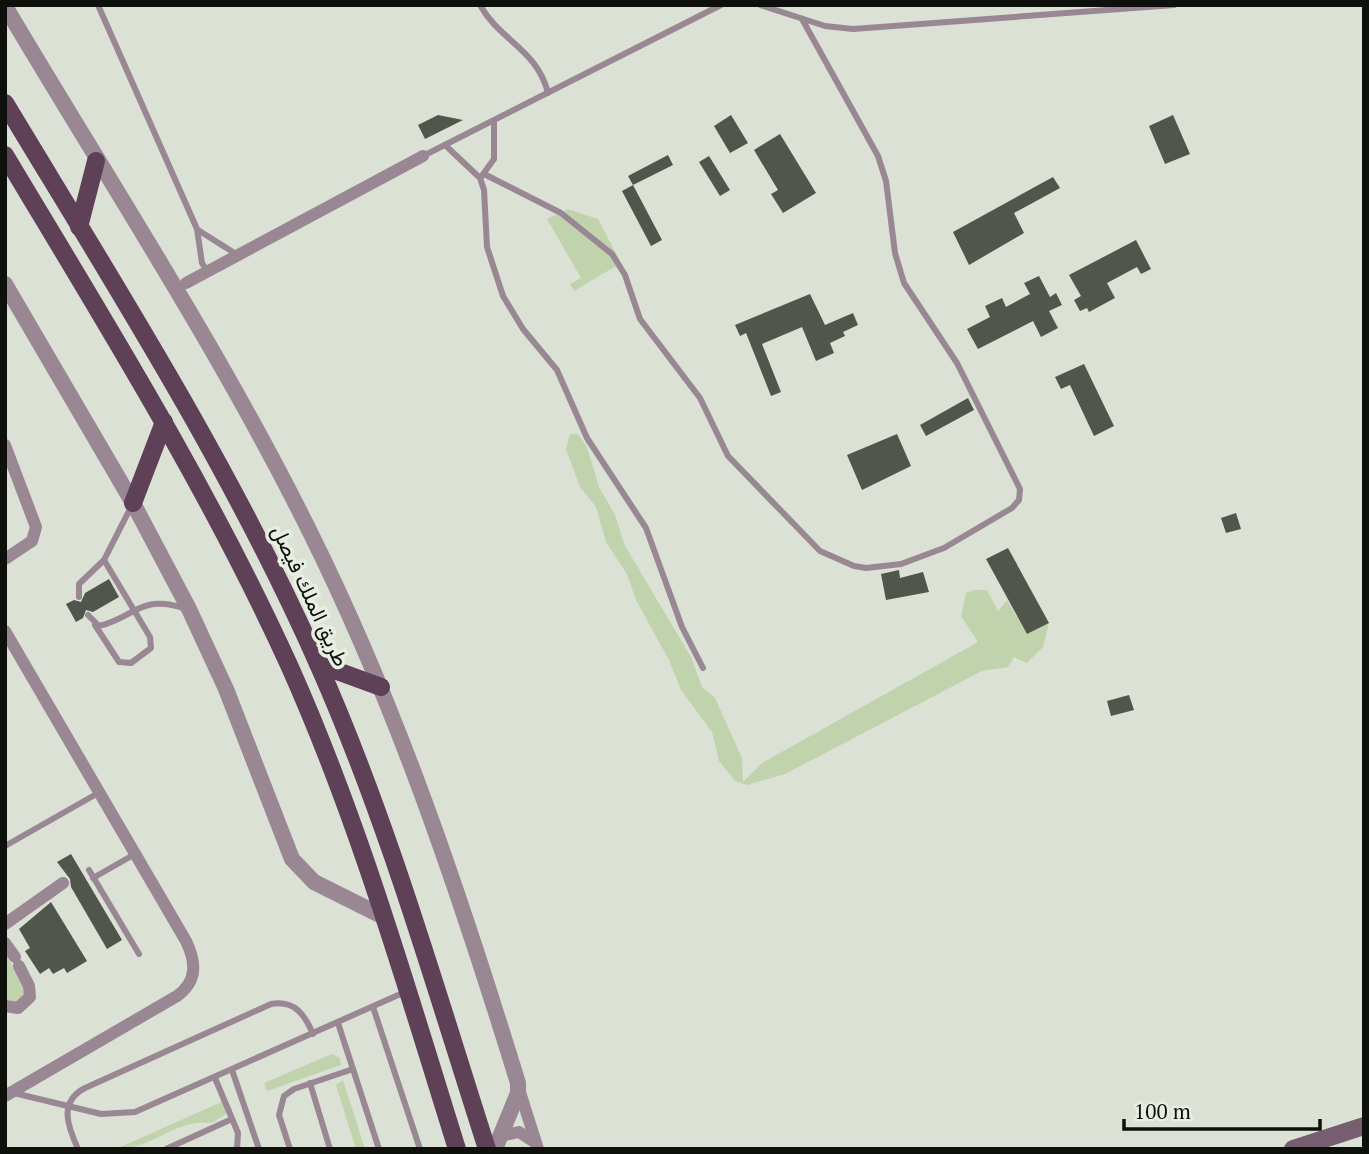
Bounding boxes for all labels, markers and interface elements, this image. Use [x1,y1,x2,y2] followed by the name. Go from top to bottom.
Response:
[266,520,356,671] street label: طريق الملك فيصل
[1124,1088,1320,1132] scale bar
[1134,1097,1191,1125] text: 100 m

